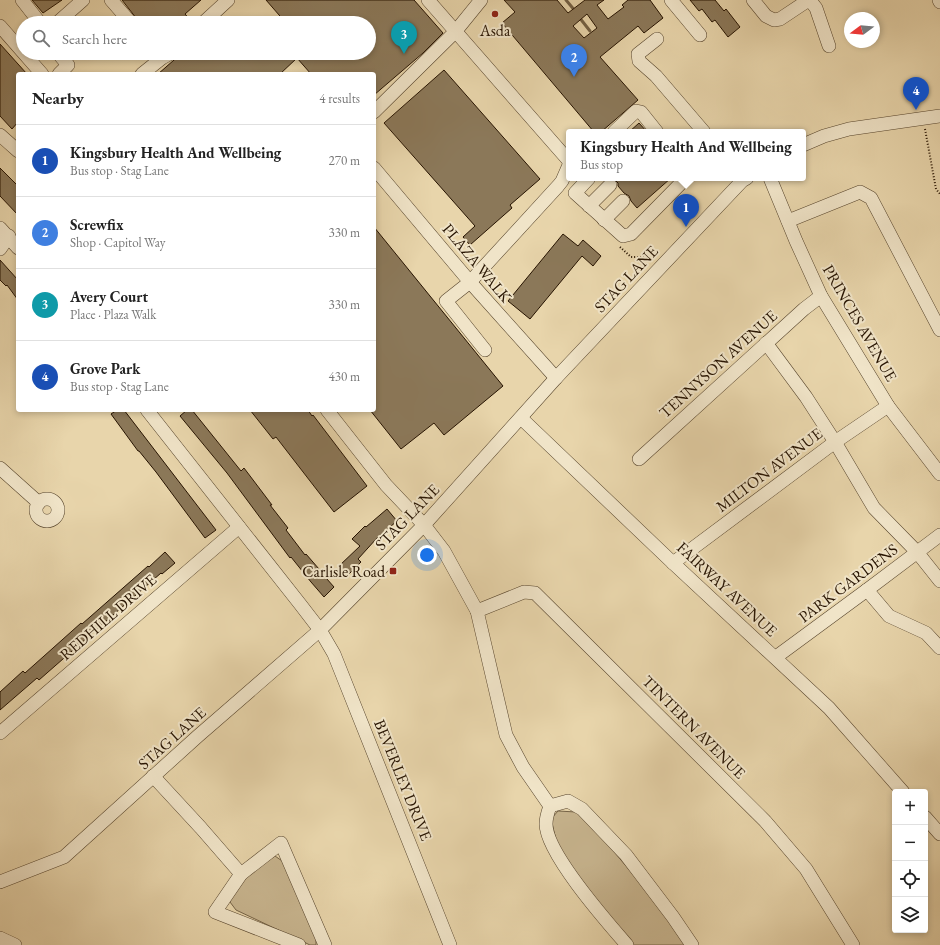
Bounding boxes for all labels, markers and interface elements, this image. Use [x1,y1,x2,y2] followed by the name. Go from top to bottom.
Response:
[490,9,500,19] marker: Asda
[844,12,880,48] north arrow
[16,16,376,60] search box
[479,20,511,41] place label: Asda
[391,21,417,54] pin: 3
[30,27,52,49] icon: search
[62,29,127,48] text: Search here
[561,44,587,77] pin: 2
[903,77,929,110] pin: 4
[32,87,84,109] text: Nearby
[319,90,360,107] text: 4 results
[566,129,806,181] popup
[580,137,792,156] text: Kingsbury Health And Wellbeing
[70,143,281,162] text: Kingsbury Health And Wellbeing
[42,152,48,169] text: 1
[329,152,360,169] text: 270 m
[580,156,623,173] text: Bus stop
[70,162,169,179] text: Bus stop · Stag Lane
[673,194,699,227] pin: 1
[70,215,124,234] text: Screwfix
[438,219,517,308] street label: PLAZA WALK
[42,224,48,241] text: 2
[329,224,360,241] text: 330 m
[70,234,165,251] text: Shop · Capitol Way
[590,241,662,317] street label: STAG LANE
[818,261,902,385] street label: PRINCES AVENUE
[70,287,148,306] text: Avery Court
[42,296,48,313] text: 3
[329,296,360,313] text: 330 m
[655,305,781,423] street label: TENNYSON AVENUE
[70,306,156,323] text: Place · Plaza Walk
[70,359,140,378] text: Grove Park
[42,368,48,385] text: 4
[329,368,360,385] text: 430 m
[70,378,169,395] text: Bus stop · Stag Lane
[712,423,826,517] street label: MILTON AVENUE
[370,479,444,555] street label: STAG LANE
[672,537,782,641] street label: FAIRWAY AVENUE
[794,539,902,627] street label: PARK GARDENS
[417,545,437,565] your location
[302,561,386,582] place label: Carlisle Road
[388,566,398,576] marker: Carlisle Road
[55,569,161,665] street label: REDHILL DRIVE
[638,671,750,783] street label: TINTERN AVENUE
[134,702,210,774] street label: STAG LANE
[369,716,437,844] street label: BEVERLEY DRIVE
[892,789,928,933] map controls
[892,789,928,825] button: +
[892,825,928,861] button: −
[892,861,928,897] button: locate
[892,897,928,933] button: layers

